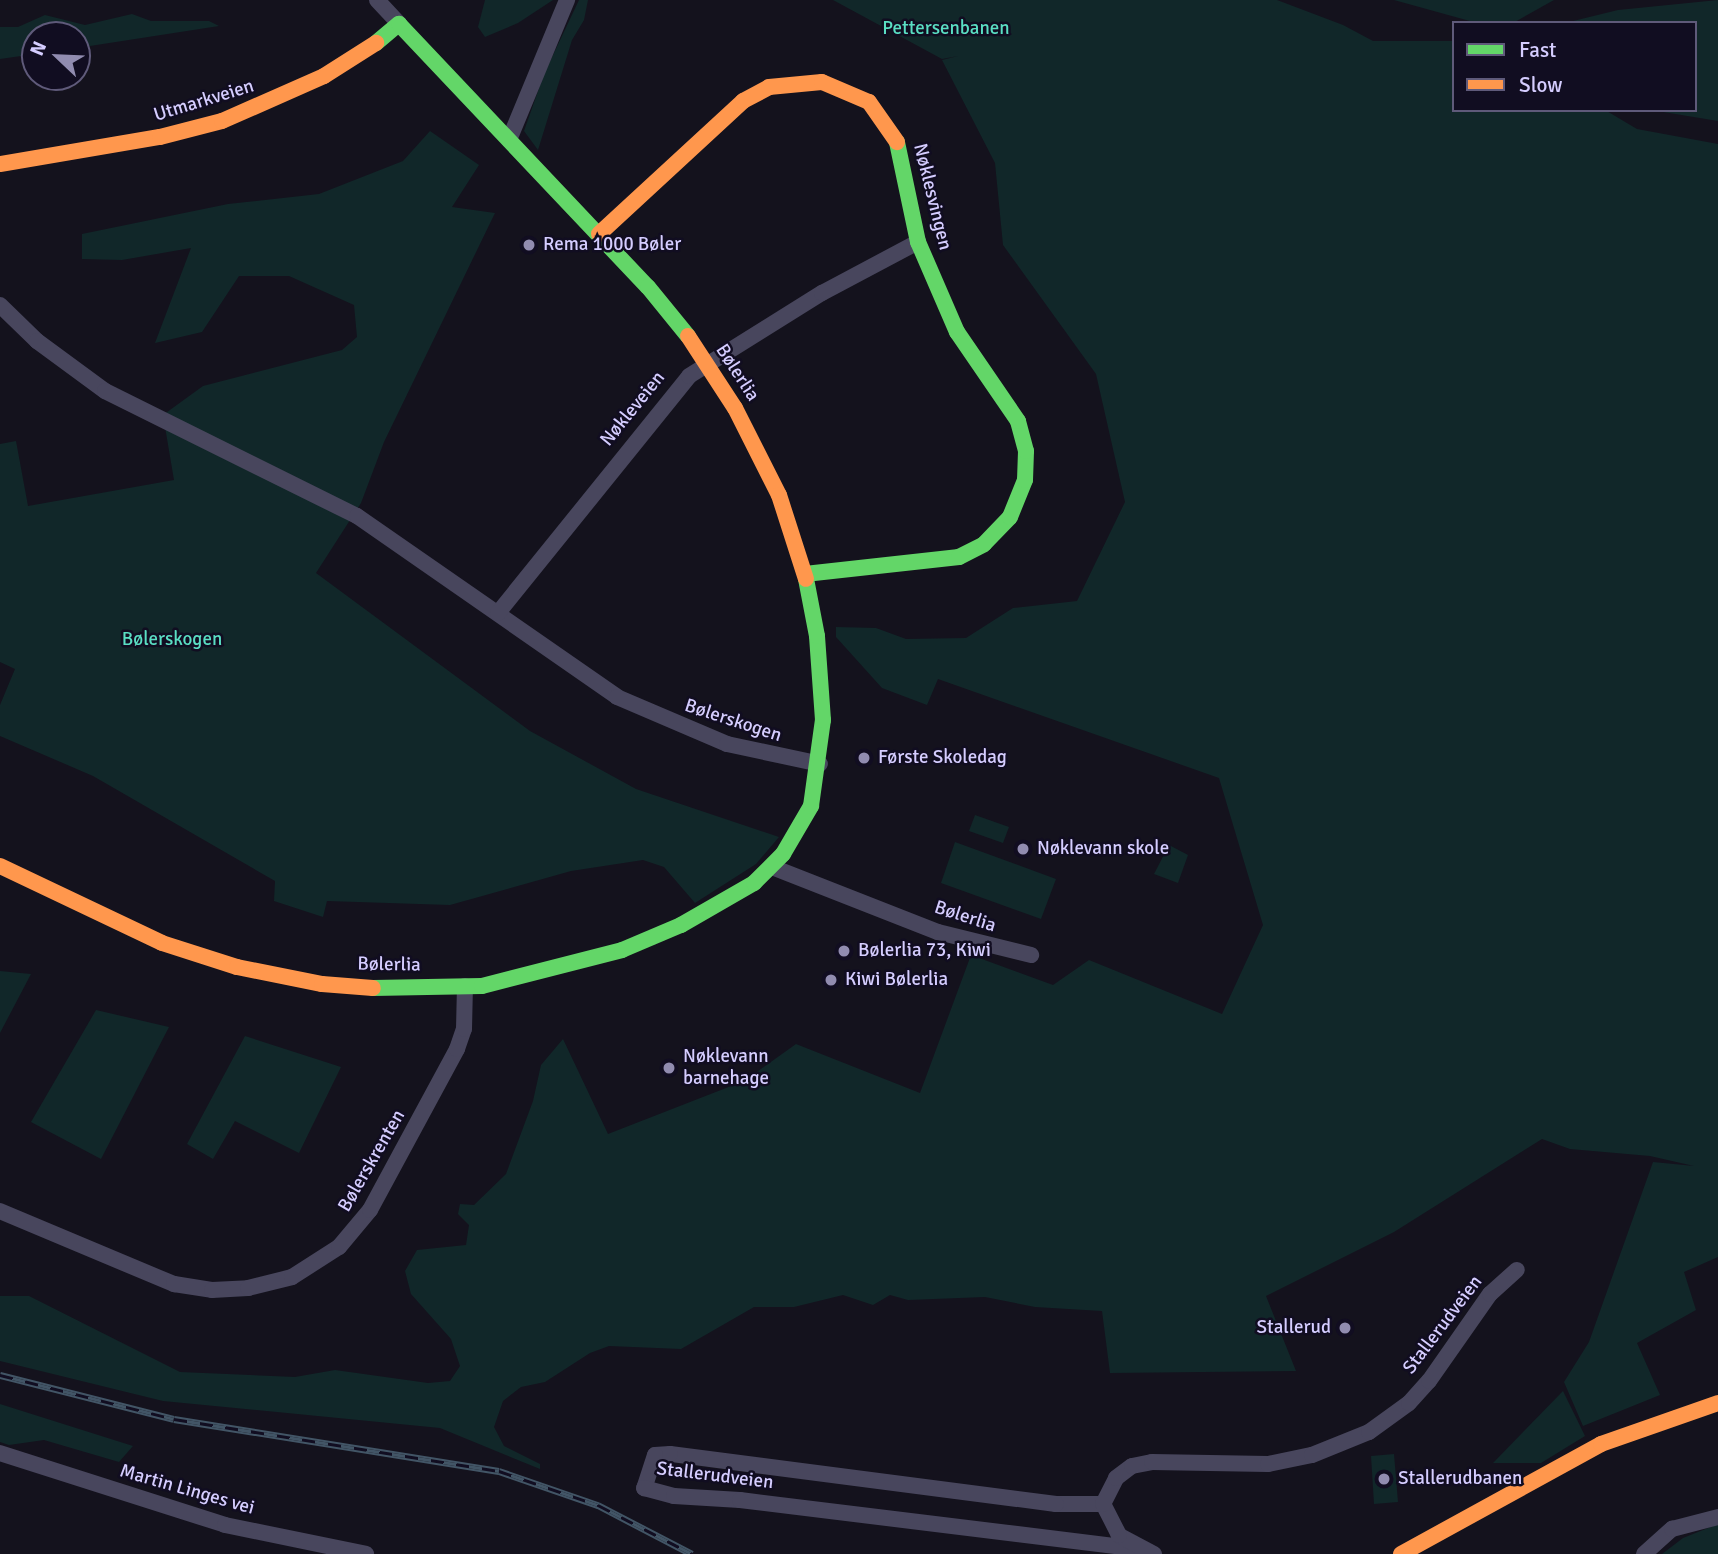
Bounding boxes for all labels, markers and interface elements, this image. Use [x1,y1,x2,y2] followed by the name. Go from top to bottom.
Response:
[882,18,1010,40] park label: Pettersenbanen
[21,21,91,91] north arrow
[1452,21,1697,112] legend
[1519,37,1556,63] text: Fast
[25,38,52,59] text: N
[1519,72,1563,98] text: Slow
[151,75,257,127] street label: Utmarkveien
[908,141,956,253] street label: Nøklesvingen
[543,234,681,256] place label: Rema 1000 Bøler
[521,237,537,253] marker: Rema 1000 Bøler
[710,340,764,406] street label: Bølerlia
[596,367,670,451] street label: Nøkleveien
[122,629,222,651] park label: Bølerskogen
[682,695,784,747] street label: Bølerskogen
[878,747,1007,769] place label: Første Skoledag
[856,750,872,766] marker: Første Skoledag
[1037,838,1169,860] place label: Nøklevann skole
[1015,841,1031,857] marker: Nøklevann skole
[931,896,999,938] street label: Bølerlia
[858,940,991,962] place label: Bølerlia 73, Kiwi
[836,943,852,959] marker: Bølerlia 73, Kiwi
[357,953,421,977] street label: Bølerlia
[845,969,948,991] place label: Kiwi Bølerlia
[823,972,839,988] marker: Kiwi Bølerlia
[683,1046,769,1090] place label: Nøklevann barnehage
[661,1060,677,1076] marker: Nøklevann barnehage
[334,1106,410,1216] street label: Bølerskrenten
[1399,1271,1487,1379] street label: Stallerudveien
[1256,1317,1331,1339] place label: Stallerud
[1337,1320,1353,1336] marker: Stallerud
[655,1458,775,1494] street label: Stallerudveien
[117,1460,257,1520] street label: Martin Linges vei
[1398,1468,1522,1490] place label: Stallerudbanen
[1376,1471,1392,1487] marker: Stallerudbanen

